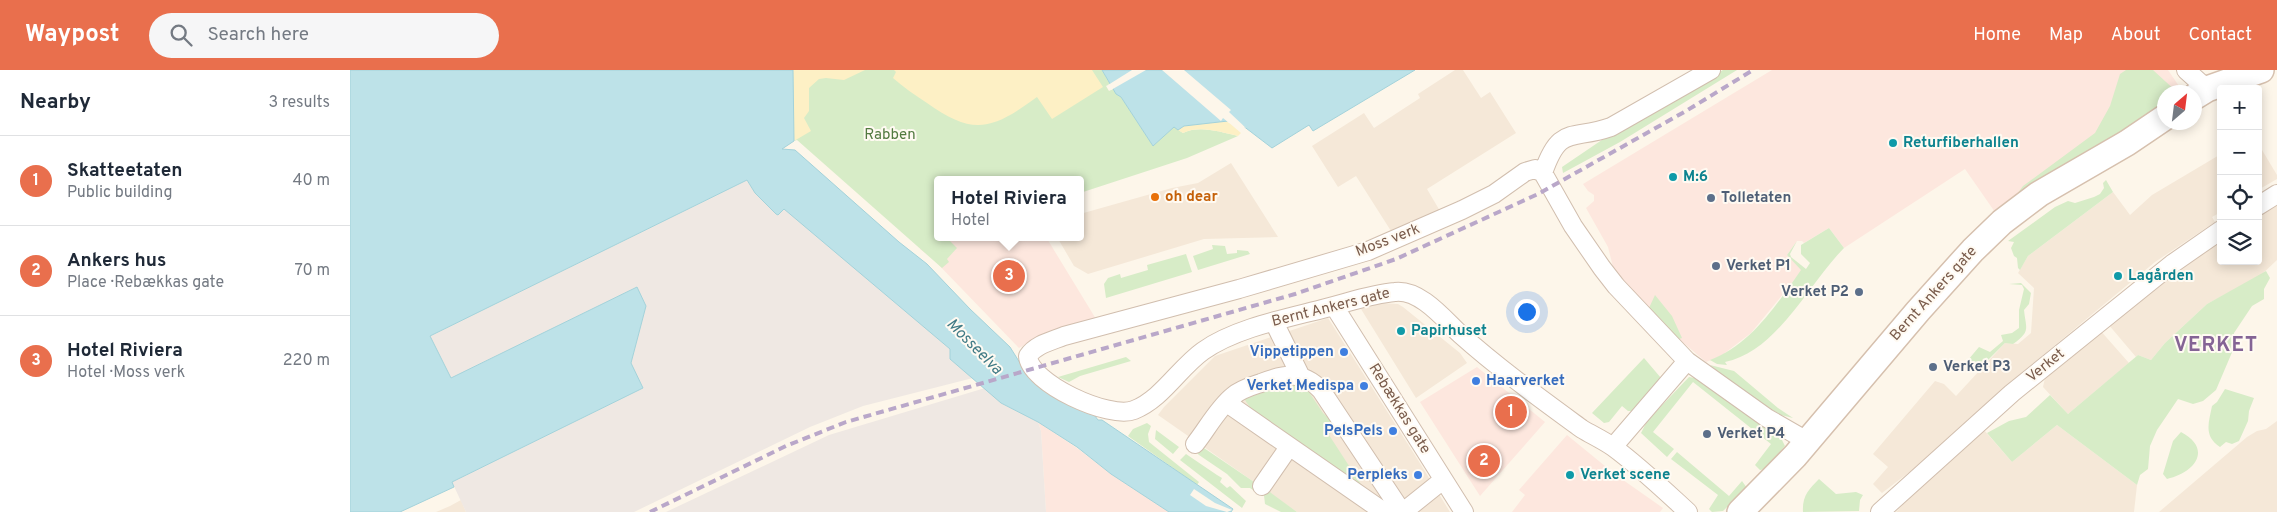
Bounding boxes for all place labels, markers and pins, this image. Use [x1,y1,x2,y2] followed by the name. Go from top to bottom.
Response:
[1903,134,2019,153] place label: Returfiberhallen
[1887,137,1899,149] marker: Returfiberhallen
[1683,168,1708,187] place label: M:6
[1667,171,1679,183] marker: M:6
[1165,188,1219,207] place label: oh dear
[1721,189,1791,208] place label: Tolletaten
[1149,191,1161,203] marker: oh dear
[1705,192,1717,204] marker: Tolletaten
[993,257,1025,295] pin: 3
[1726,257,1791,276] place label: Verket P1
[1710,260,1722,272] marker: Verket P1
[2128,267,2194,286] place label: Lagården
[2112,270,2124,282] marker: Lagården
[1781,283,1849,302] place label: Verket P2
[1853,286,1865,298] marker: Verket P2
[1411,322,1487,341] place label: Papirhuset
[1395,325,1407,337] marker: Papirhuset
[1250,343,1334,362] place label: Vippetippen
[1338,346,1350,358] marker: Vippetippen
[1943,358,2011,377] place label: Verket P3
[1927,361,1939,373] marker: Verket P3
[1486,372,1565,391] place label: Haarverket
[1470,375,1482,387] marker: Haarverket
[1246,377,1354,396] place label: Verket Medispa
[1358,380,1370,392] marker: Verket Medispa
[1495,393,1527,431] pin: 1
[1324,422,1383,441] place label: PelsPels
[1387,425,1399,437] marker: PelsPels
[1717,425,1785,444] place label: Verket P4
[1701,428,1713,440] marker: Verket P4
[1468,442,1500,480] pin: 2
[1347,466,1408,485] place label: Perpleks
[1580,466,1670,485] place label: Verket scene
[1412,469,1424,481] marker: Perpleks
[1564,469,1576,481] marker: Verket scene

